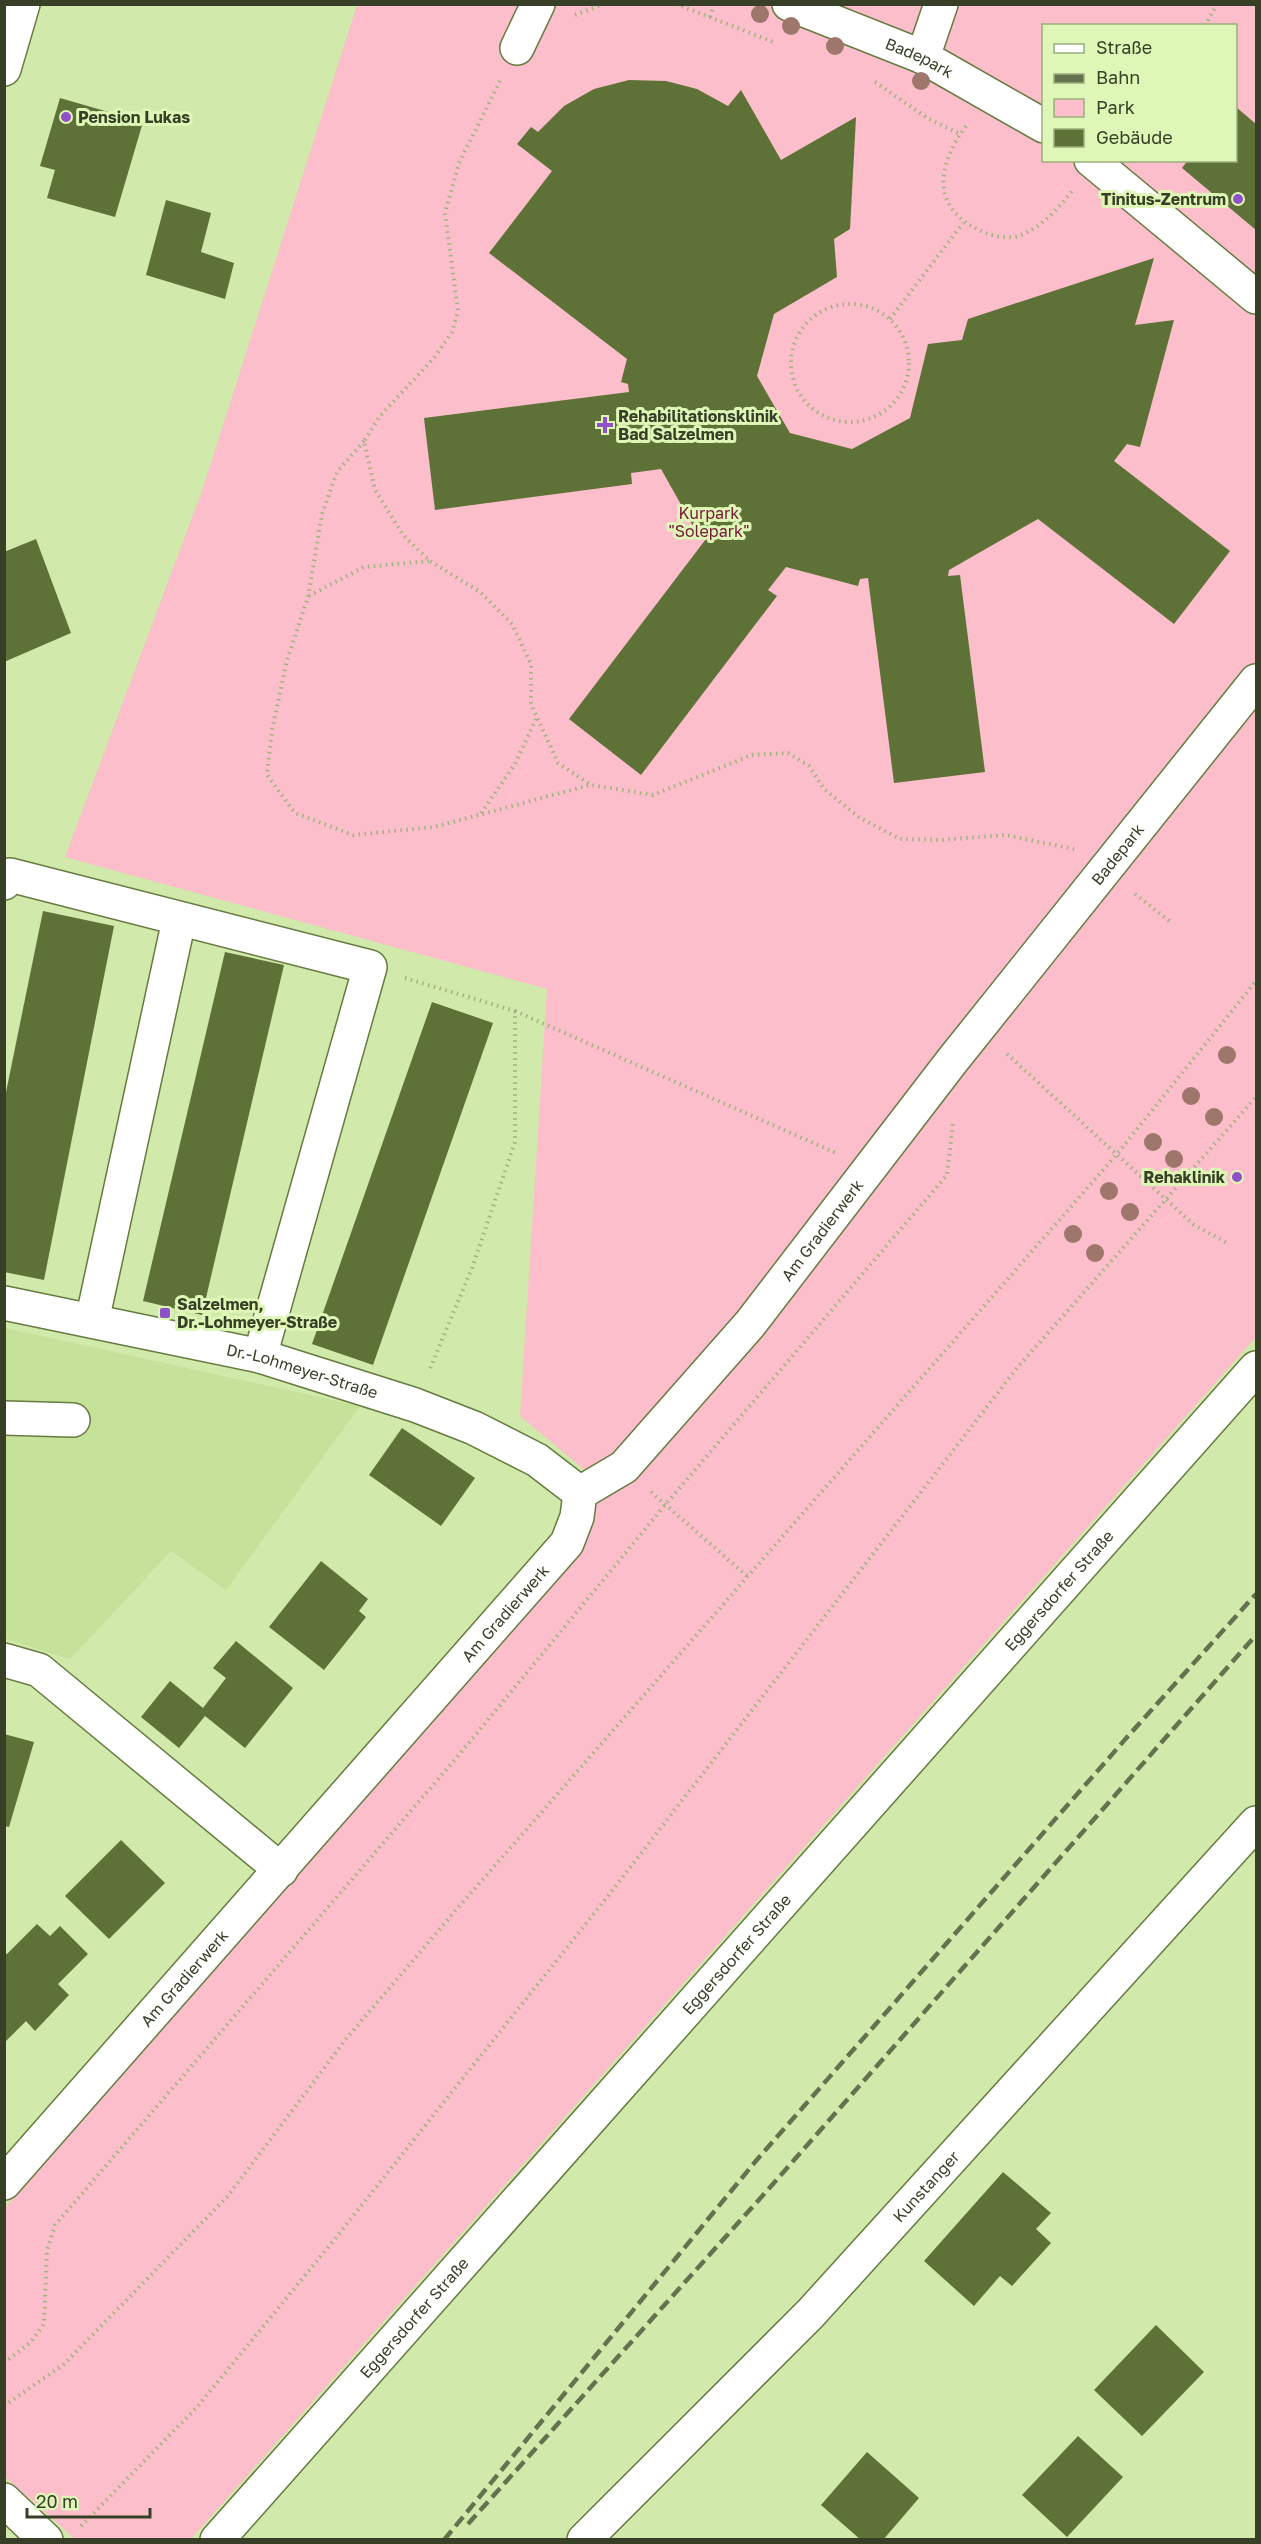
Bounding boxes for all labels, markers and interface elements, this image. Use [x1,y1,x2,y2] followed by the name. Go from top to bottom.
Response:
[1042,24,1237,162] legend
[882,33,957,82] street label: Badepark
[1096,36,1152,58] text: Straße
[1096,66,1140,88] text: Bahn
[1096,96,1135,118] text: Park
[78,107,190,127] place label: Pension Lukas
[59,110,73,124] marker: Pension Lukas
[1096,126,1173,148] text: Gebäude
[1101,189,1226,209] place label: Tinitus-Zentrum
[1231,192,1245,206] marker: Tinitus-Zentrum
[618,406,779,444] place label: Rehabilitationsklinik Bad Salzelmen
[596,416,614,434] marker: Rehabilitationsklinik Bad Salzelmen
[668,503,750,541] park label: Kurpark "Solepark"
[1087,820,1148,889] street label: Badepark
[1143,1167,1226,1187] place label: Rehaklinik
[1230,1170,1244,1184] marker: Rehaklinik
[777,1175,867,1285] street label: Am Gradierwerk
[177,1294,337,1332] place label: Salzelmen, Dr.-Lohmeyer-Straße
[158,1306,172,1320] marker: Salzelmen, Dr.-Lohmeyer-Straße
[225,1339,381,1403] street label: Dr.-Lohmeyer-Straße
[1000,1526,1118,1655] street label: Eggersdorfer Straße
[457,1560,553,1666] street label: Am Gradierwerk
[678,1890,795,2019] street label: Eggersdorfer Straße
[136,1925,232,2031] street label: Am Gradierwerk
[888,2147,963,2226] street label: Kunstanger
[355,2253,473,2382] street label: Eggersdorfer Straße
[27,2481,150,2519] scale bar
[36,2490,78,2512] text: 20 m

